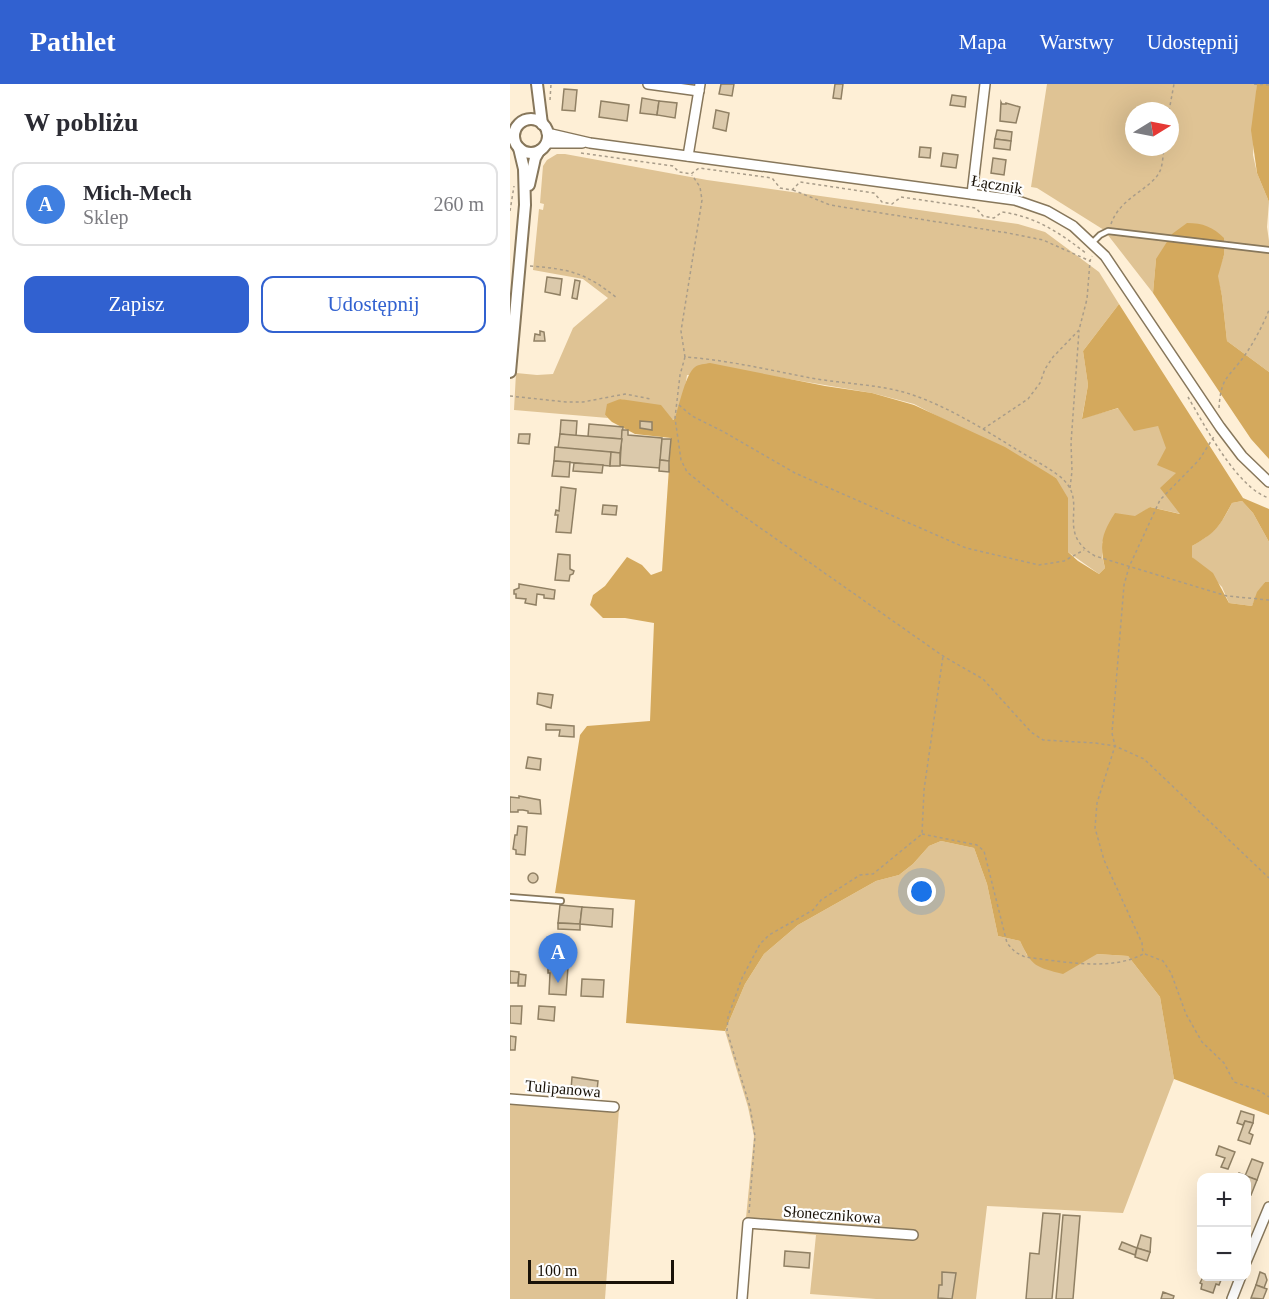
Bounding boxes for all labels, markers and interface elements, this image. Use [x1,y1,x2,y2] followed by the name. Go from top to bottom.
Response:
[30,26,116,57] text: Pathlet
[959,30,1007,54] text: Mapa
[1040,30,1114,54] text: Warstwy
[1147,30,1239,54] text: Udostępnij
[1125,102,1179,156] north arrow
[24,108,138,137] text: W pobliżu
[970,172,1024,198] street label: Łącznik
[83,180,192,205] text: Mich-Mech
[38,193,53,215] text: A
[433,193,484,215] text: 260 m
[83,206,129,228] text: Sklep
[24,276,249,333] button: Zapisz
[261,276,486,333] button: Udostępnij
[907,877,936,906] your location
[538,934,578,983] pin: A
[524,1077,601,1101] street label: Tulipanowa
[1197,1173,1251,1281] map controls
[1197,1173,1251,1227] button: +
[783,1203,881,1226] street label: Słonecznikowa
[1197,1227,1251,1281] button: −
[528,1257,674,1284] scale bar
[537,1262,577,1279] text: 100 m

